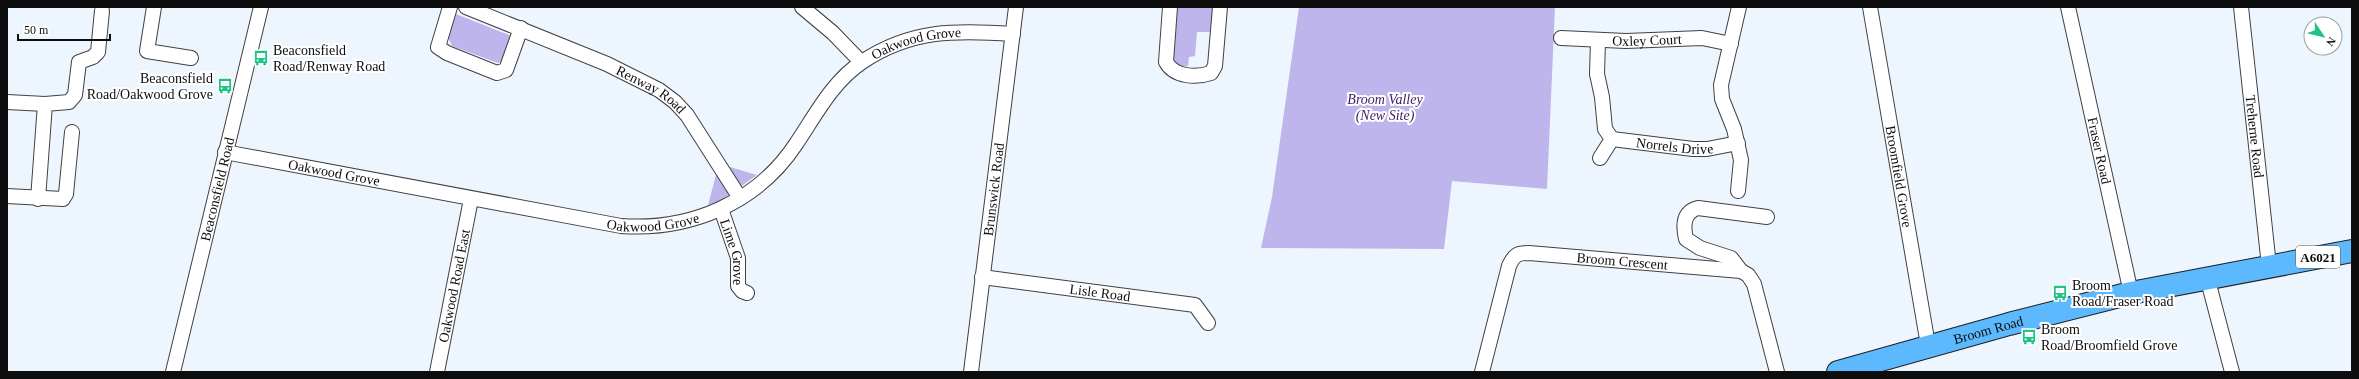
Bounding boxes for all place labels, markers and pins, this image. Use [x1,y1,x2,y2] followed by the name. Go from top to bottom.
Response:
[273,43,385,74] place label: Beaconsfield Road/Renway Road
[252,49,270,67] bus stop icon: Beaconsfield Road/Renway Road
[87,71,213,102] place label: Beaconsfield Road/Oakwood Grove
[216,77,234,95] bus stop icon: Beaconsfield Road/Oakwood Grove
[2072,278,2173,309] place label: Broom Road/Fraser Road
[2051,284,2069,302] bus stop icon: Broom Road/Fraser Road
[2041,322,2177,353] place label: Broom Road/Broomfield Grove
[2020,328,2038,346] bus stop icon: Broom Road/Broomfield Grove

